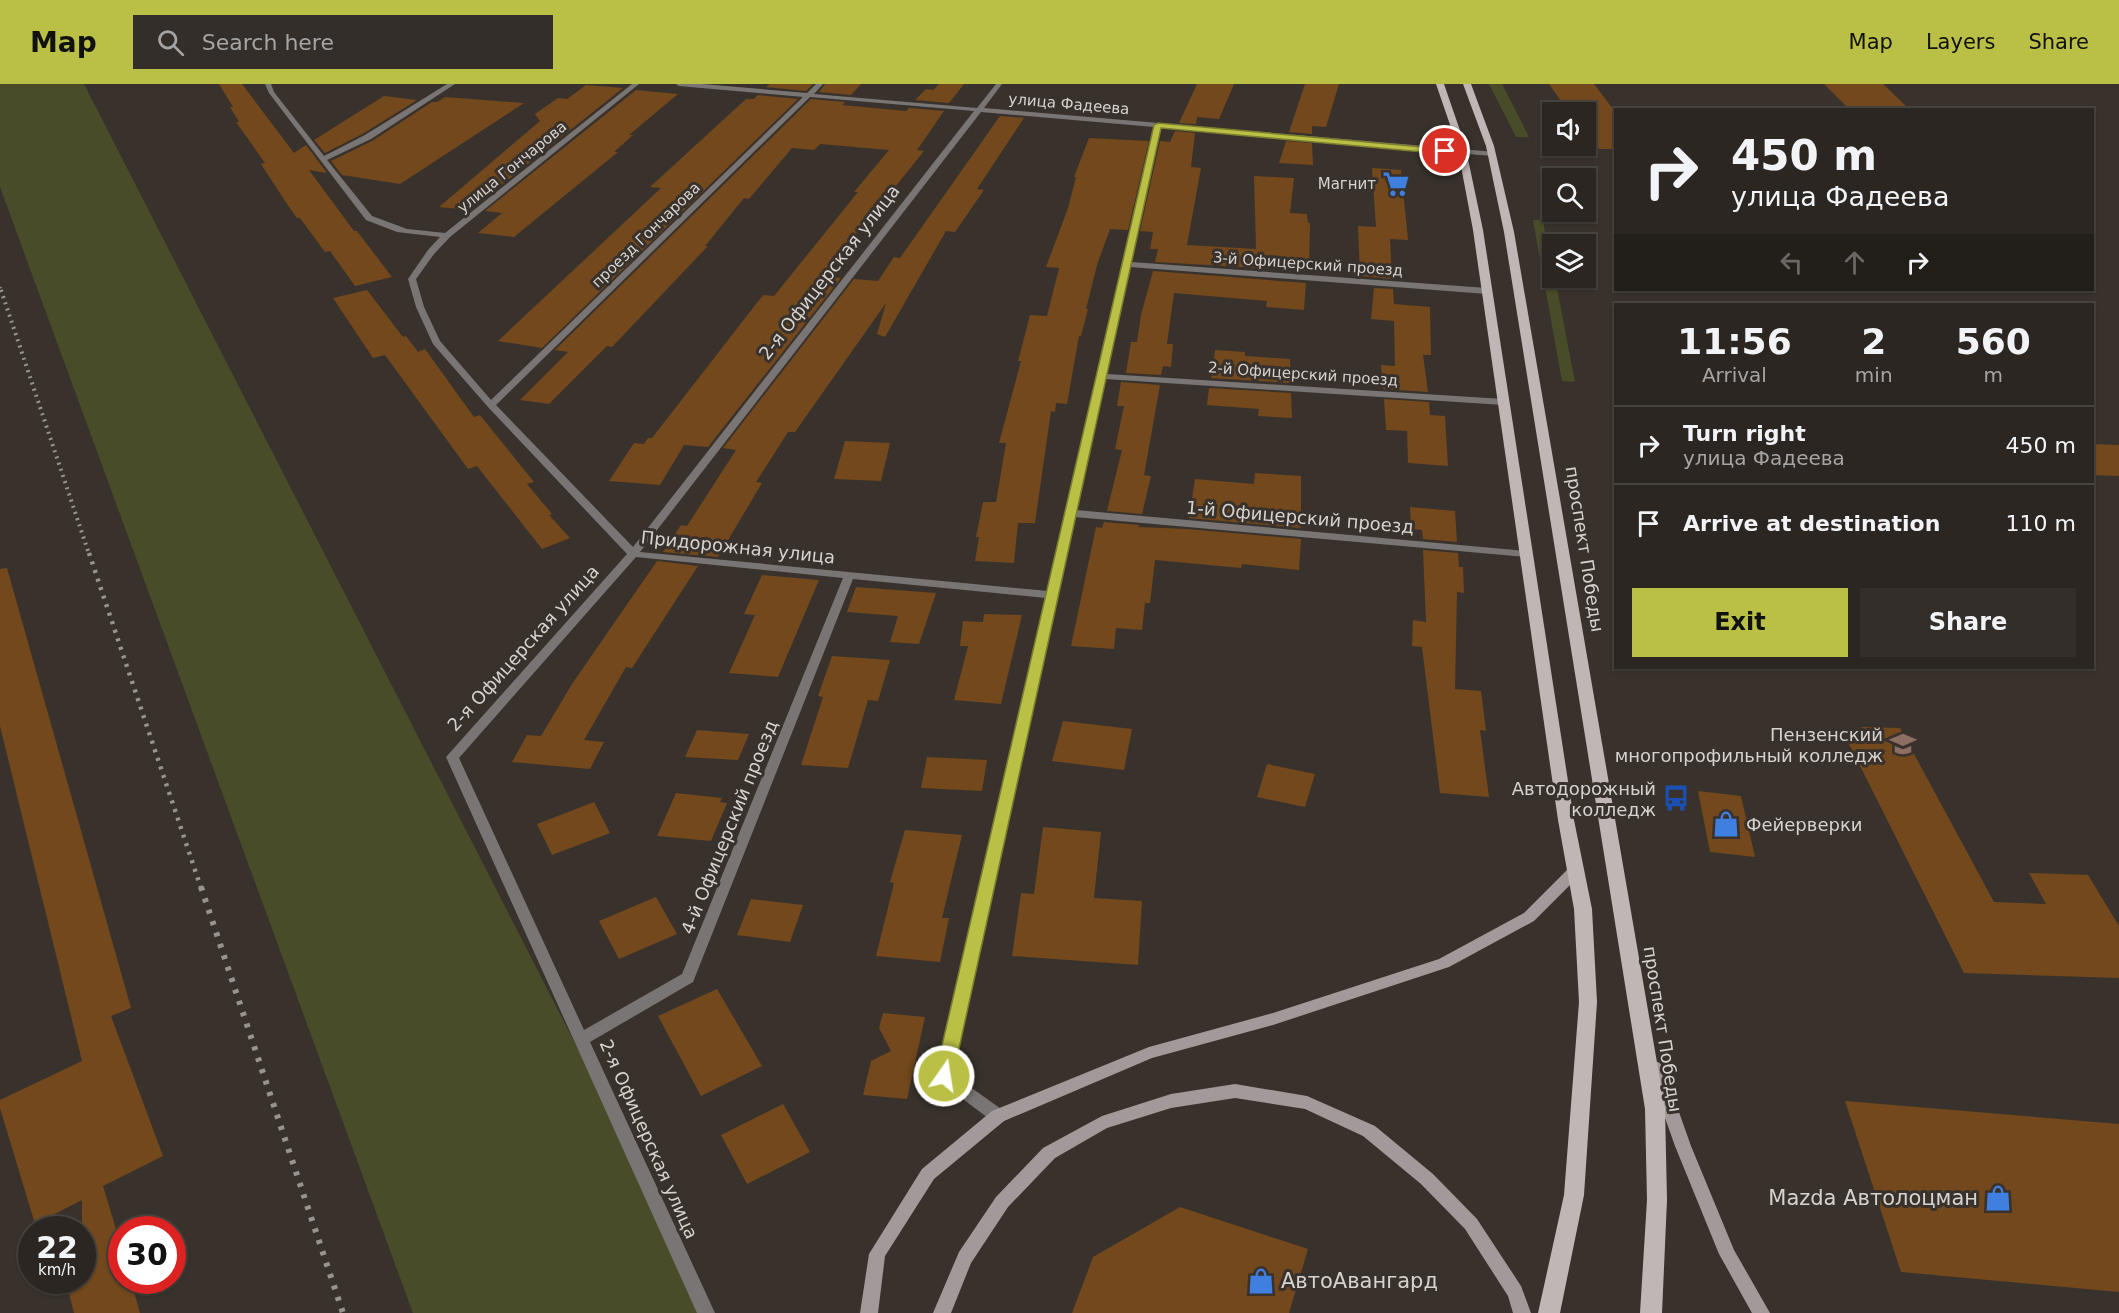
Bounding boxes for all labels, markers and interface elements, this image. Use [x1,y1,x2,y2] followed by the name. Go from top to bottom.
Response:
[133,15,553,69] search box
[30,26,97,59] text: Map
[154,26,187,59] icon: search
[202,30,334,55] text: Search here
[1849,30,1893,54] text: Map
[1926,30,1995,54] text: Layers
[2028,30,2089,54] text: Share
[1008,90,1130,118] street label: улица Фадеева
[1542,102,1596,288] map controls
[1542,102,1596,156] button: sound
[454,117,570,217] street label: улица Гончарова
[1419,125,1470,176] pin
[1731,131,1877,180] text: 450 m
[1632,132,1710,210] icon: right
[1428,134,1461,167] icon: arrive
[1542,168,1596,222] button: search
[1381,169,1411,199] supermarket icon: Магнит
[1318,175,1376,193] place label: Магнит
[588,179,704,291] street label: проезд Гончарова
[754,180,904,364] street label: 2-я Офицерская улица
[1731,181,1949,212] text: улица Фадеева
[1542,234,1596,288] button: layers
[1775,246,1808,279] icon: left
[1838,246,1871,279] icon: ahead
[1901,246,1934,279] icon: right
[1212,248,1404,280] street label: 3-й Офицерский проезд
[1677,321,1792,362] text: 11:56
[1861,321,1886,362] text: 2
[1956,321,2031,362] text: 560
[1207,358,1399,390] street label: 2-й Офицерский проезд
[1702,363,1767,387] text: Arrival
[1855,363,1893,387] text: min
[1984,363,2003,387] text: m
[1683,421,1806,446] text: Turn right
[1632,429,1665,462] icon: right
[2006,433,2076,458] text: 450 m
[1683,446,1845,470] text: улица Фадеева
[1562,465,1608,633] street label: проспект Победы
[1185,497,1415,537] street label: 1-й Офицерский проезд
[1632,507,1665,540] icon: arrive
[1683,511,1940,536] text: Arrive at destination
[2006,511,2076,536] text: 110 m
[640,526,836,568] street label: Придорожная улица
[443,561,603,735] street label: 2-я Офицерская улица
[1632,588,1848,657] button: Exit
[1860,588,2076,657] button: Share
[676,717,782,937] street label: 4-й Офицерский проезд
[1615,724,1883,766] place label: Пензенский многопрофильный колледж
[1888,729,1918,759] school or university icon: Пензенский многопрофильный колледж
[1512,778,1656,820] place label: Автодорожный колледж
[1661,783,1691,813] bus stop icon: Автодорожный колледж
[1711,809,1741,839] shop icon: Фейерверки
[1746,814,1862,835] place label: Фейерверки
[1640,945,1686,1113] street label: проспект Победы
[595,1036,703,1242] street label: 2-я Офицерская улица
[912,1044,976,1108] position arrow
[1983,1183,2013,1213] shop icon: Mazda Автолоцман
[1768,1186,1978,1210] place label: Mazda Автолоцман
[108,1216,186,1294] speed limit sign: 30
[36,1230,78,1265] text: 22
[38,1261,76,1279] text: km/h
[1246,1266,1276,1296] shop icon: АвтоАвангард
[1281,1269,1438,1293] place label: АвтоАвангард

